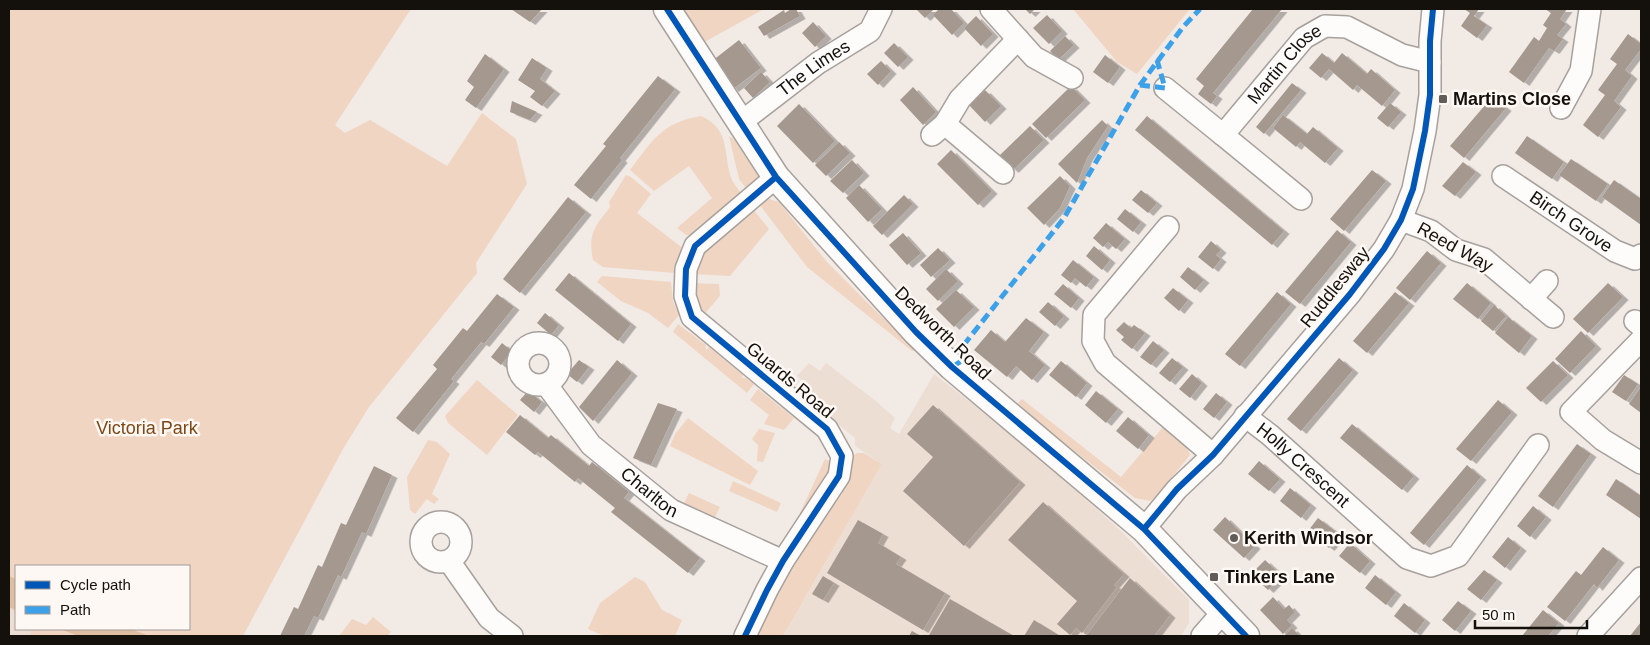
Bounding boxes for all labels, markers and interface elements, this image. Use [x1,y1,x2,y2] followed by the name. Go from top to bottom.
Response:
[1243,20,1325,108] street label: Martin Close
[774,36,854,100] street label: The Limes
[1453,89,1571,109] place label: Martins Close
[1437,93,1449,105] marker: Martins Close
[1526,187,1616,256] street label: Birch Grove
[1414,218,1496,276] street label: Reed Way
[1296,243,1374,331] street label: Ruddlesway
[891,282,995,384] street label: Dedworth Road
[743,338,837,422] street label: Guards Road
[96,418,199,438] park label: Victoria Park
[1253,419,1353,511] street label: Holly Crescent
[617,463,681,522] street label: Charlton
[1244,528,1373,548] place label: Kerith Windsor
[1228,532,1240,544] marker: Kerith Windsor
[15,565,190,630] legend
[1224,567,1335,587] place label: Tinkers Lane
[1208,571,1220,583] marker: Tinkers Lane
[60,576,131,593] text: Cycle path
[1475,598,1588,630] scale bar
[60,601,91,618] text: Path
[1482,606,1515,623] text: 50 m

